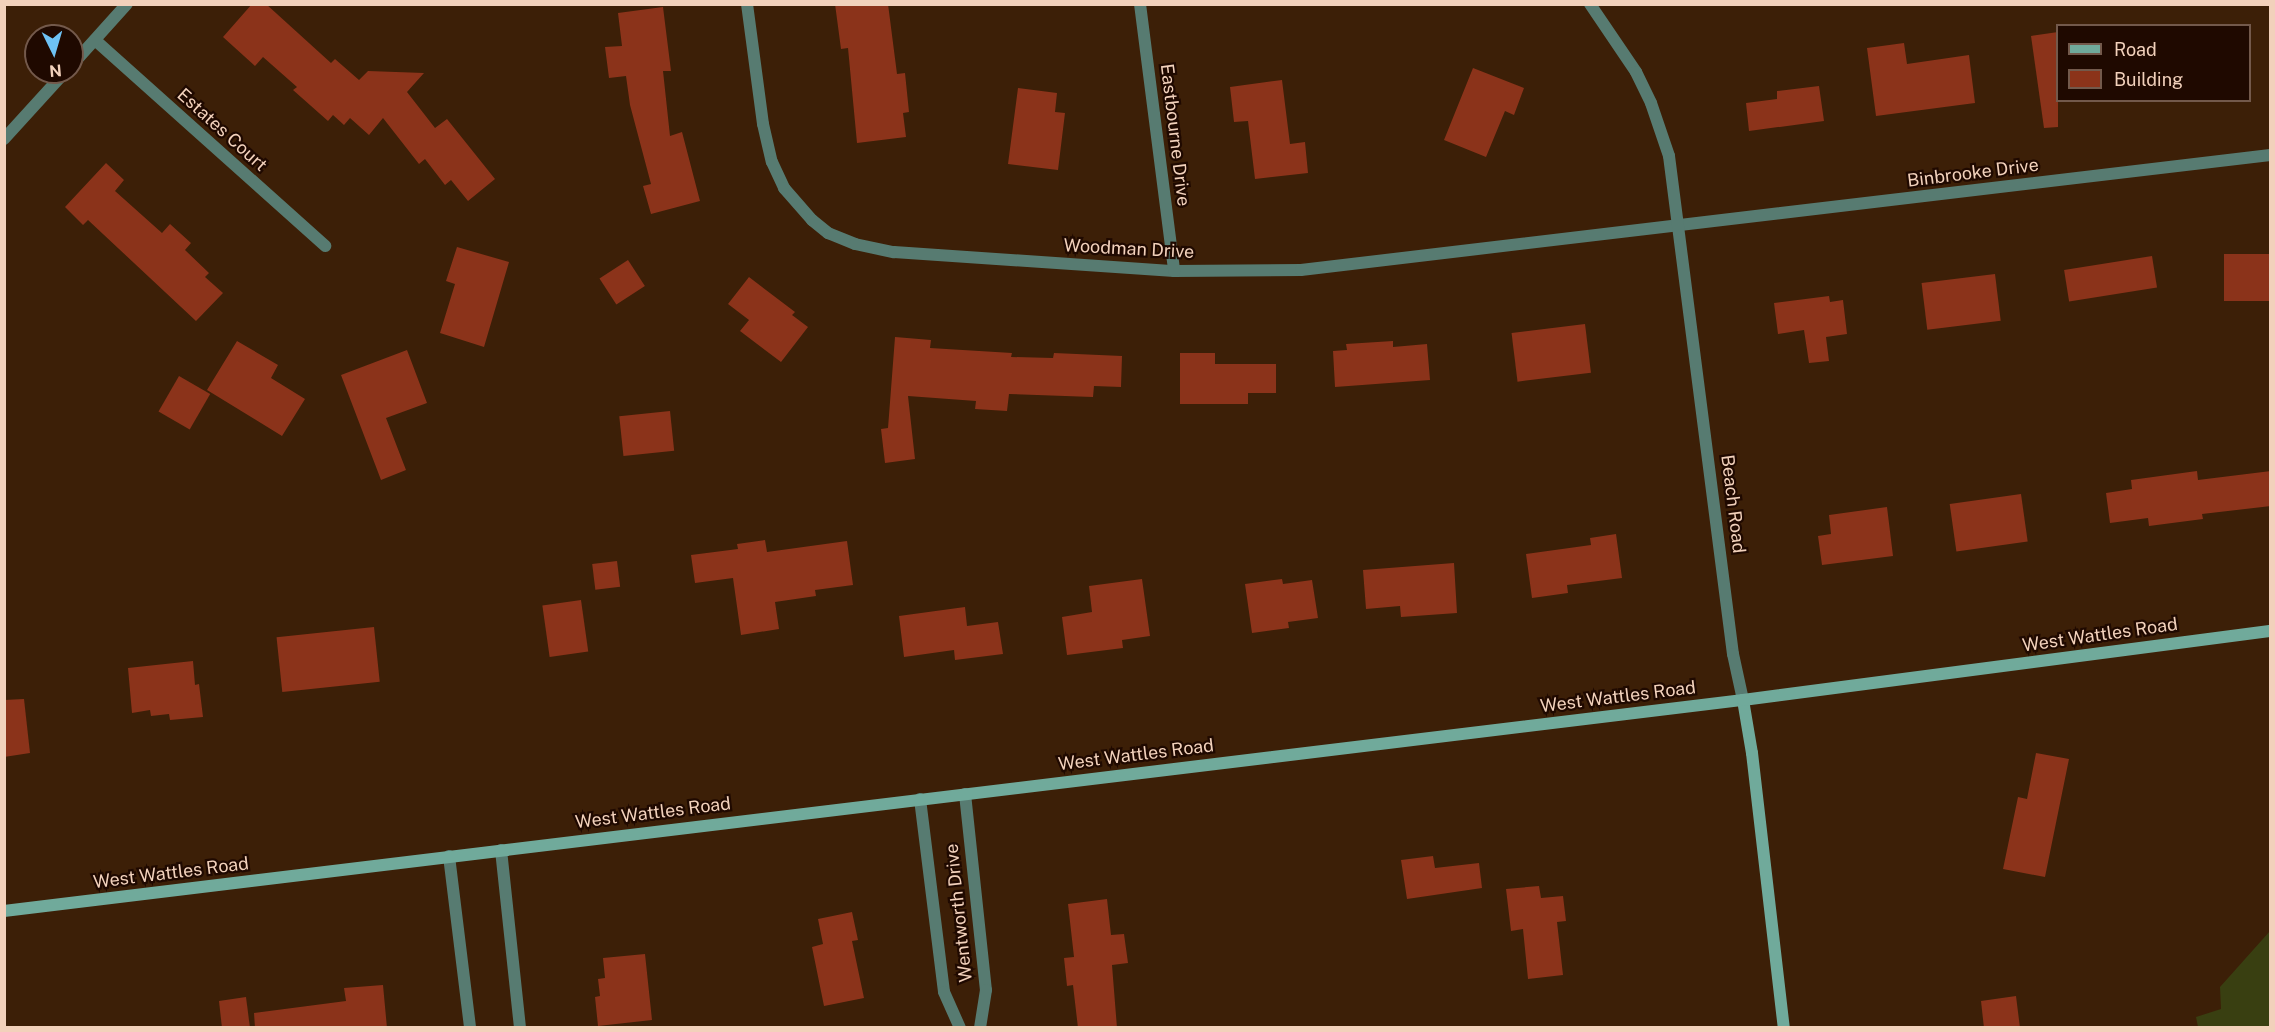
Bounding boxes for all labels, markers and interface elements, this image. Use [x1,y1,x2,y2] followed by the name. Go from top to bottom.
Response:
[24,24,84,84] north arrow
[2056,24,2251,102] legend
[2114,39,2157,60] text: Road
[48,60,63,80] text: N
[1156,63,1194,207] street label: Eastbourne Drive
[2114,69,2183,90] text: Building
[173,84,271,176] street label: Estates Court
[1906,154,2040,192] street label: Binbrooke Drive
[1063,235,1195,263] street label: Woodman Drive
[1716,453,1750,555] street label: Beach Road
[2021,613,2179,657] street label: West Wattles Road
[1539,677,1697,717] street label: West Wattles Road
[1057,735,1215,775] street label: West Wattles Road
[574,793,732,833] street label: West Wattles Road
[941,843,977,983] street label: Wentworth Drive
[92,853,250,893] street label: West Wattles Road

